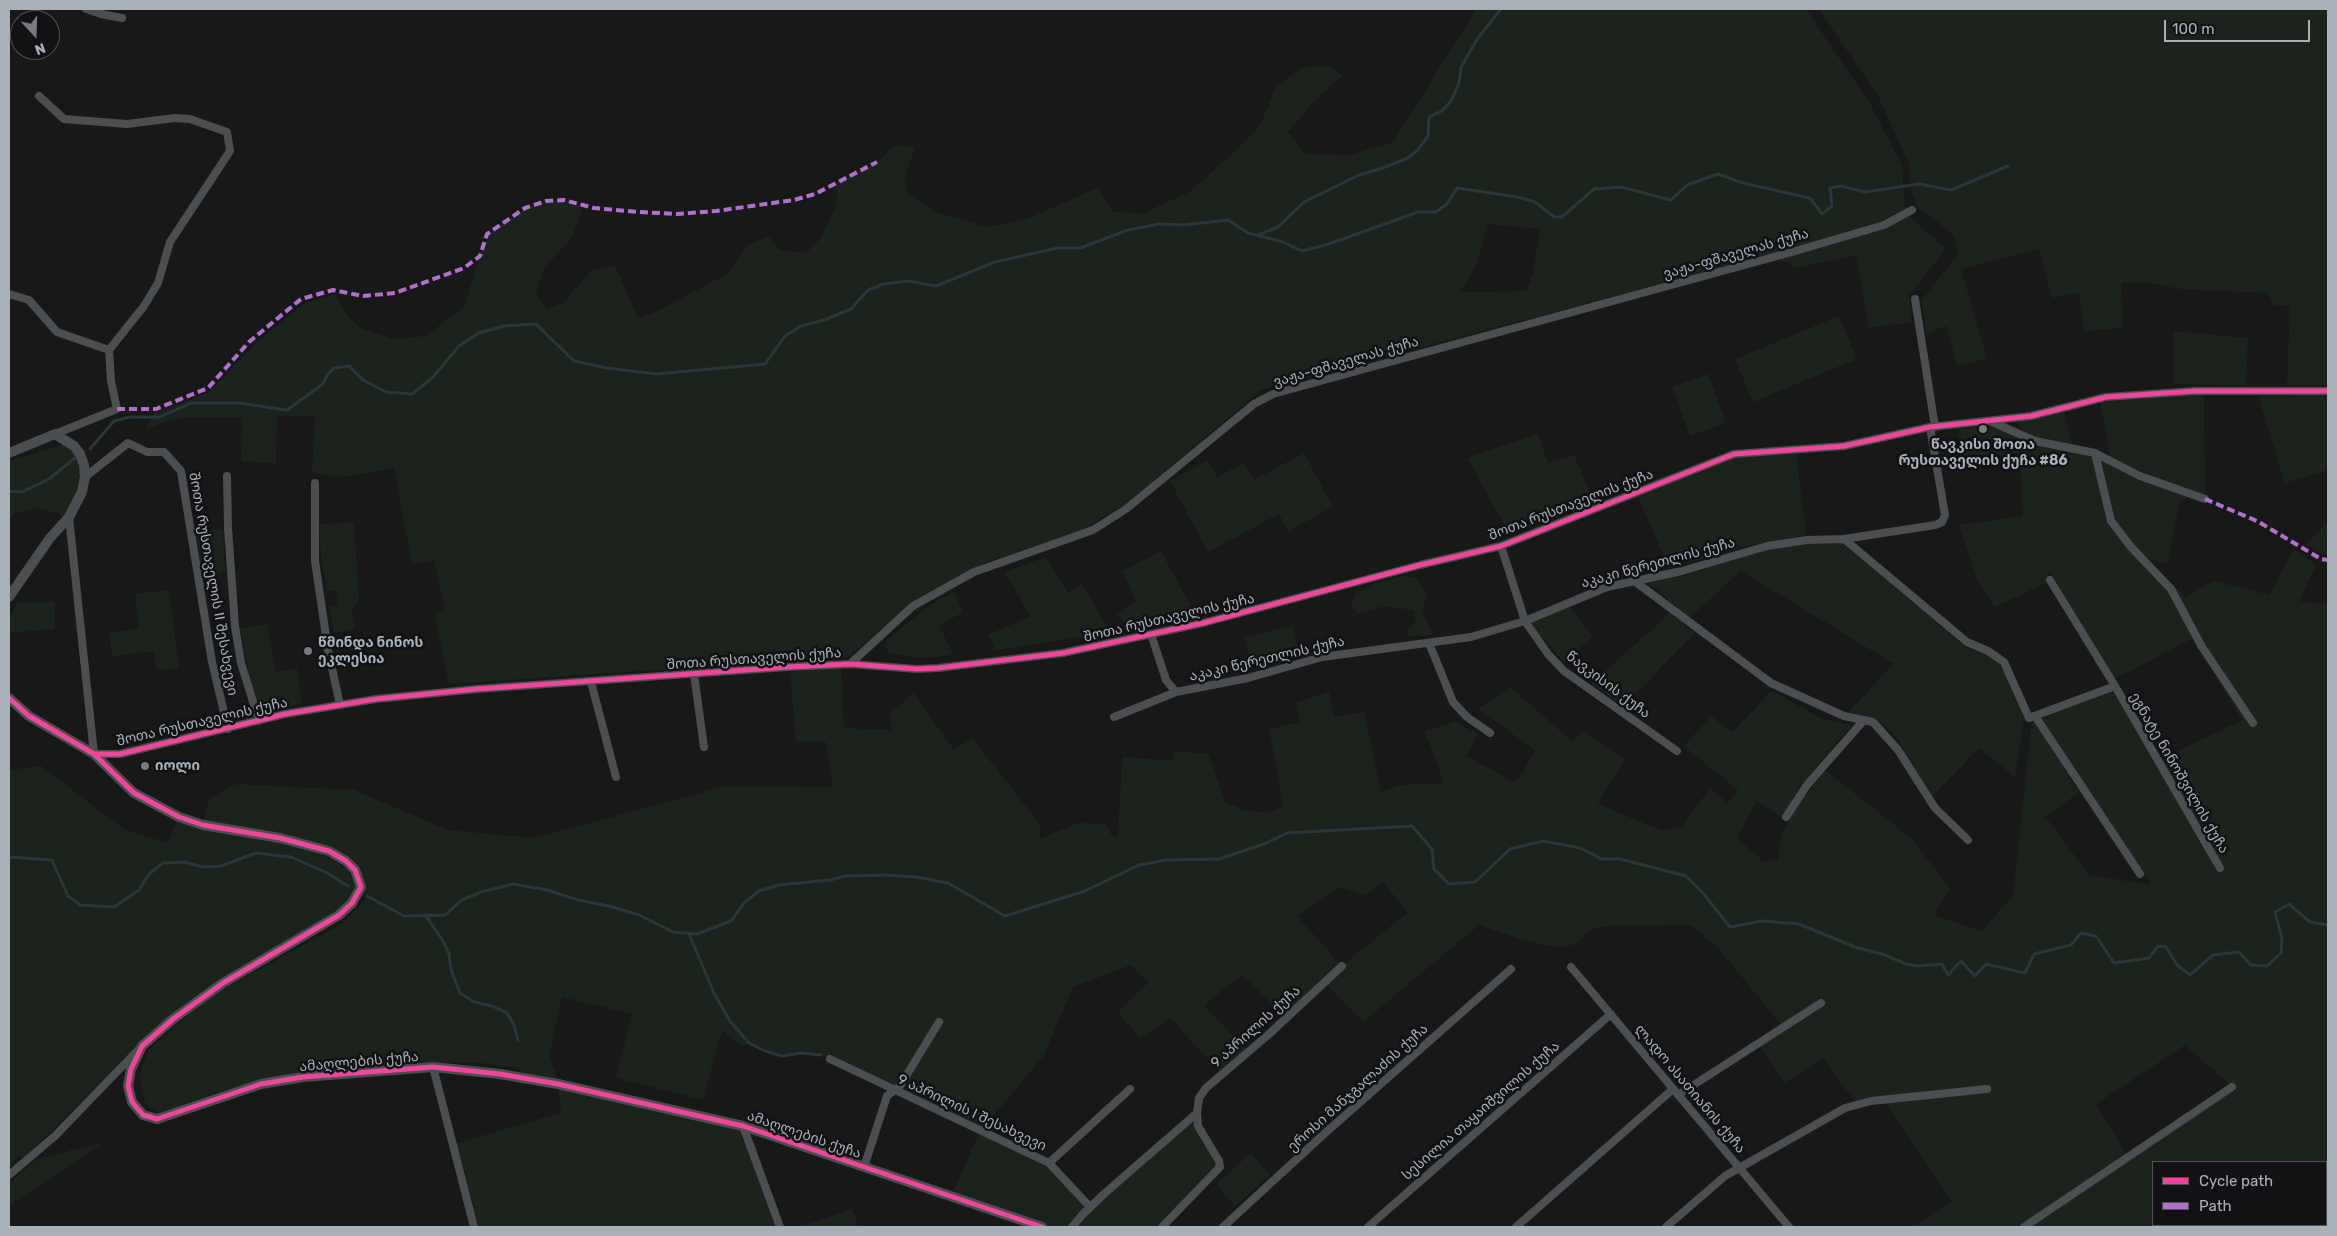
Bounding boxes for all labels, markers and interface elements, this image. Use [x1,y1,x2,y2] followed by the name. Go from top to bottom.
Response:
[10,10,60,60] north arrow
[2167,10,2313,42] scale bar
[2172,20,2214,38] text: 100 m
[32,39,48,58] text: N
[1661,225,1811,283] street label: ვაჟა-ფშაველას ქუჩა
[1271,333,1421,391] street label: ვაჟა-ფშაველას ქუჩა
[1977,423,1989,435] marker: წავკისი შოთა რუსთაველის ქუჩა #86
[1898,437,2068,470] place label: წავკისი შოთა რუსთაველის ქუჩა #86
[1486,466,1656,544] street label: შოთა რუსთაველის ქუჩა
[185,471,241,697] street label: შოთა რუსთაველის II შესახვევი
[1579,534,1737,592] street label: აკაკი წერეთლის ქუჩა
[1082,590,1256,646] street label: შოთა რუსთაველის ქუჩა
[1188,633,1346,685] street label: აკაკი წერეთლის ქუჩა
[318,635,423,668] place label: წმინდა ნინოს ეკლესია
[302,645,314,657] marker: წმინდა ნინოს ეკლესია
[666,645,842,673] street label: შოთა რუსთაველის ქუჩა
[1563,648,1653,722] street label: წავკისის ქუჩა
[2126,689,2232,857] street label: ეგნატე ნინოშვილის ქუჩა
[115,694,289,750] street label: შოთა რუსთაველის ქუჩა
[155,758,200,774] place label: იოლი
[139,760,151,772] marker: იოლი
[1208,982,1304,1072] street label: 9 აპრილის ქუჩა
[1284,1021,1432,1155] street label: ეროსი მანჯგალაძის ქუჩა
[1631,1021,1749,1157] street label: ლადო ასათიანის ქუჩა
[1399,1038,1563,1184] street label: სესილია თაყაიშვილის ქუჩა
[299,1048,419,1076] street label: ამაღლების ქუჩა
[895,1071,1049,1155] street label: 9 აპრილის I შესახვევი
[745,1108,863,1162] street label: ამაღლების ქუჩა
[2152,1161,2327,1226] legend
[2199,1172,2273,1190] text: Cycle path
[2199,1197,2232,1215] text: Path

